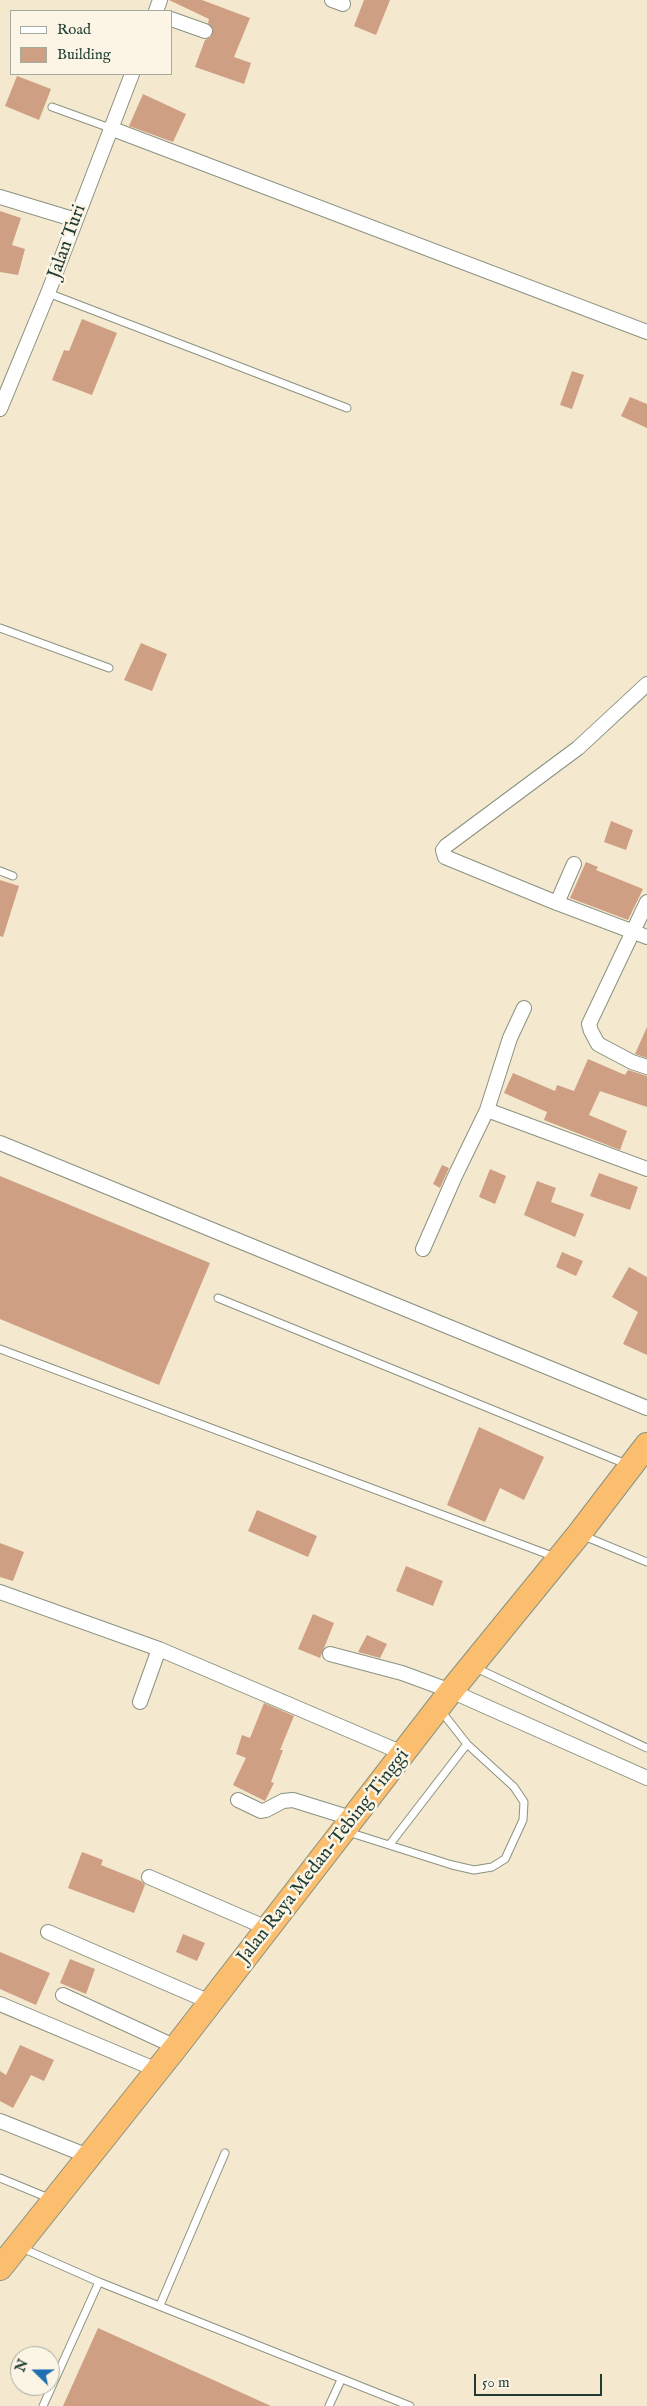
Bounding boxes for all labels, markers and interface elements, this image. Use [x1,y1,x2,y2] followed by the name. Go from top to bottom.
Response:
[10,10,172,75] legend
[57,20,91,39] text: Road
[57,45,111,64] text: Building
[44,202,92,282] street label: Jalan Turi
[233,1745,415,1969] street label: Jalan Raya Medan-Tebing Tinggi
[10,2346,60,2396] north arrow
[11,2357,33,2375] text: N
[477,2364,604,2396] scale bar
[482,2373,510,2392] text: 50 m

